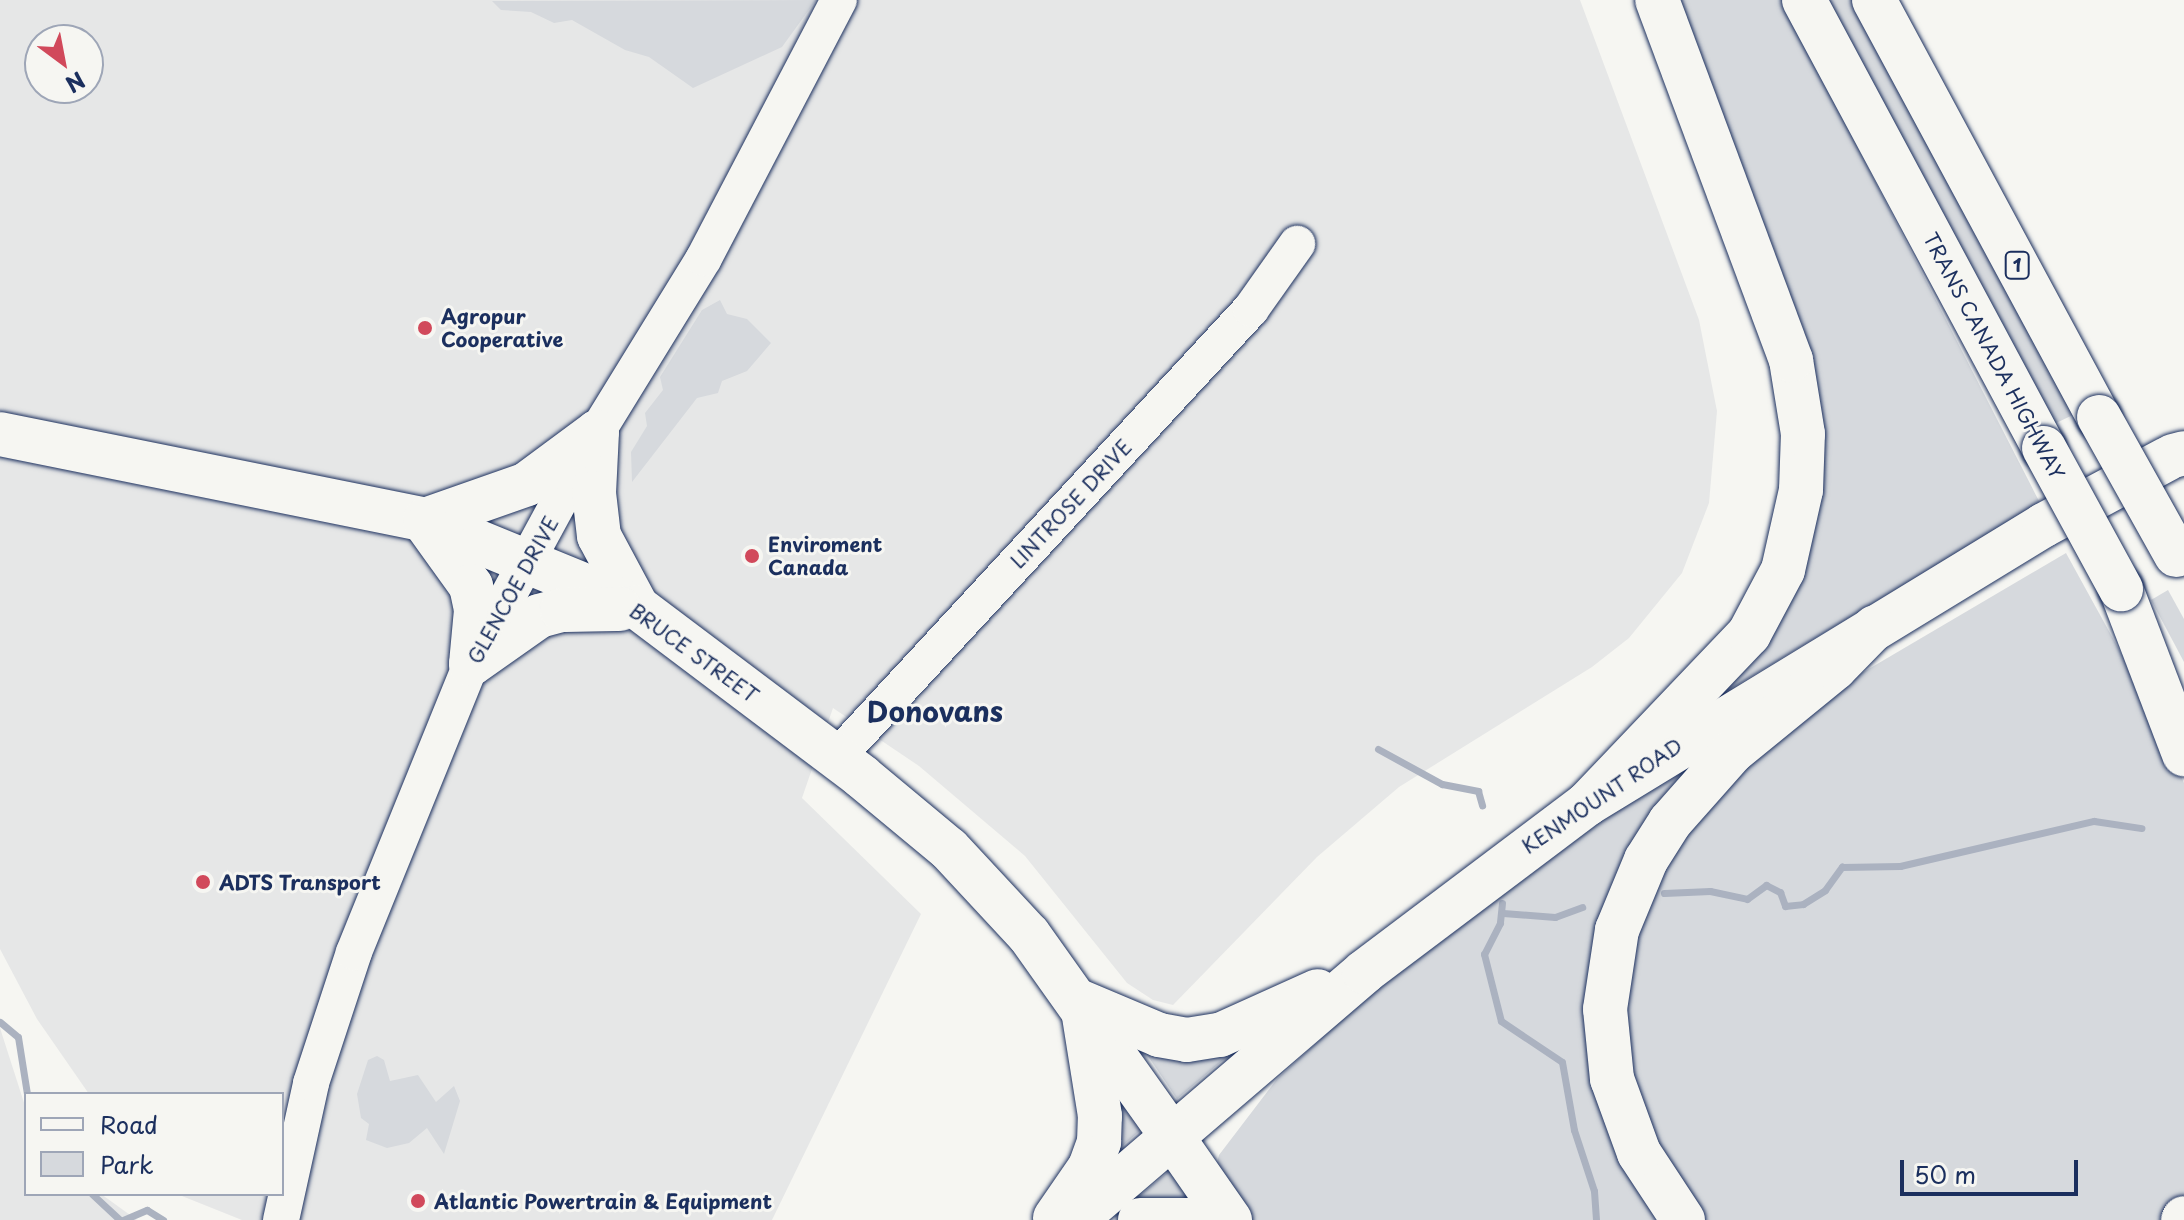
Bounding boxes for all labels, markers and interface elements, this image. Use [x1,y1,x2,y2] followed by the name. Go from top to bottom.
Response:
[24,24,104,104] north arrow
[60,64,92,102] text: N
[1918,227,2070,485] street label: TRANS CANADA HIGHWAY
[2003,251,2031,279] road number: 1
[441,304,563,351] place label: Agropur Cooperative
[416,319,434,337] marker: Agropur Cooperative
[1005,435,1137,573] street label: LINTROSE DRIVE
[462,512,564,668] street label: GLENCOE DRIVE
[768,532,882,579] place label: Enviroment Canada
[743,547,761,565] marker: Enviroment Canada
[624,598,764,708] street label: BRUCE STREET
[867,694,1003,728] district label: Donovans
[1517,733,1687,859] street label: KENMOUNT ROAD
[219,870,384,894] place label: ADTS Transport
[194,873,212,891] marker: ADTS Transport
[24,1092,284,1196] legend
[100,1106,158,1142] text: Road
[1904,1144,2082,1194] scale bar
[100,1146,154,1182] text: Park
[1914,1156,1976,1192] text: 50 m
[434,1189,773,1213] place label: Atlantic Powertrain & Equipment
[409,1192,427,1210] marker: Atlantic Powertrain & Equipment

